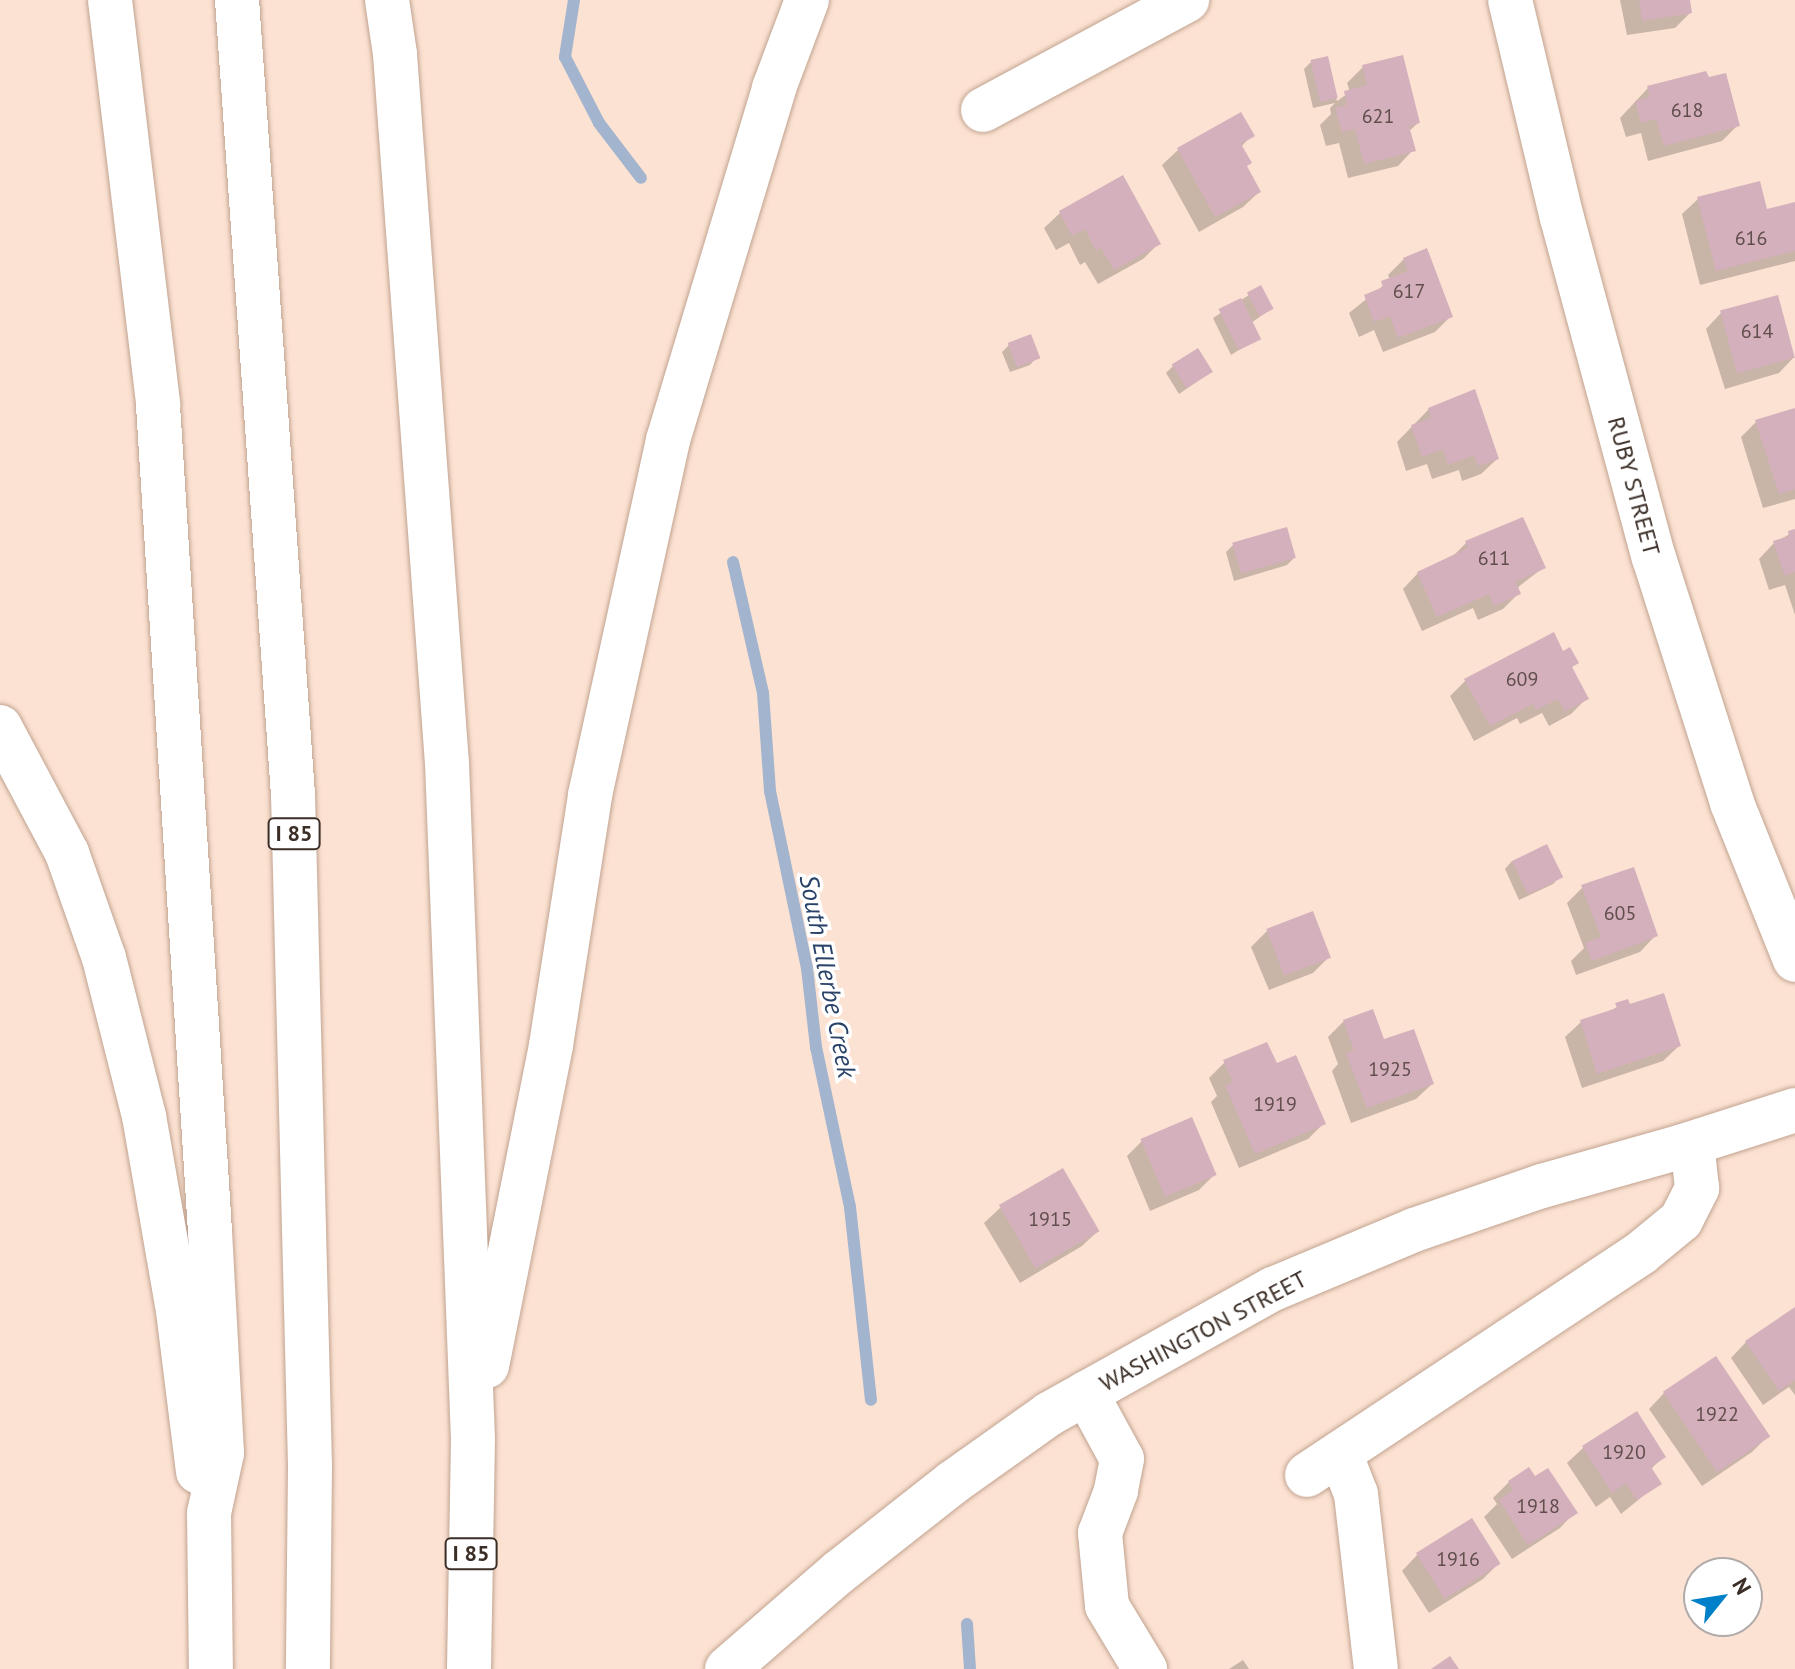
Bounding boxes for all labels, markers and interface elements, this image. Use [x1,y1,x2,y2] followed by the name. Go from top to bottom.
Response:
[1671,98,1703,122] house number: 618
[1362,104,1394,128] house number: 621
[1735,226,1767,250] house number: 616
[1393,279,1425,303] house number: 617
[1741,319,1773,343] house number: 614
[1602,413,1666,559] street label: RUBY STREET
[1478,546,1510,570] house number: 611
[1506,667,1538,691] house number: 609
[266,816,322,852] road number: I 85
[793,872,863,1080] water label: South Ellerbe Creek
[1604,901,1636,925] house number: 605
[1368,1057,1412,1081] house number: 1925
[1253,1092,1297,1116] house number: 1919
[1028,1207,1072,1231] house number: 1915
[1094,1264,1312,1398] street label: WASHINGTON STREET
[1695,1402,1739,1426] house number: 1922
[1602,1440,1646,1464] house number: 1920
[1516,1494,1560,1518] house number: 1918
[443,1536,499,1572] road number: I 85
[1436,1547,1480,1571] house number: 1916
[1683,1557,1763,1637] north arrow
[1726,1573,1758,1599] text: N

